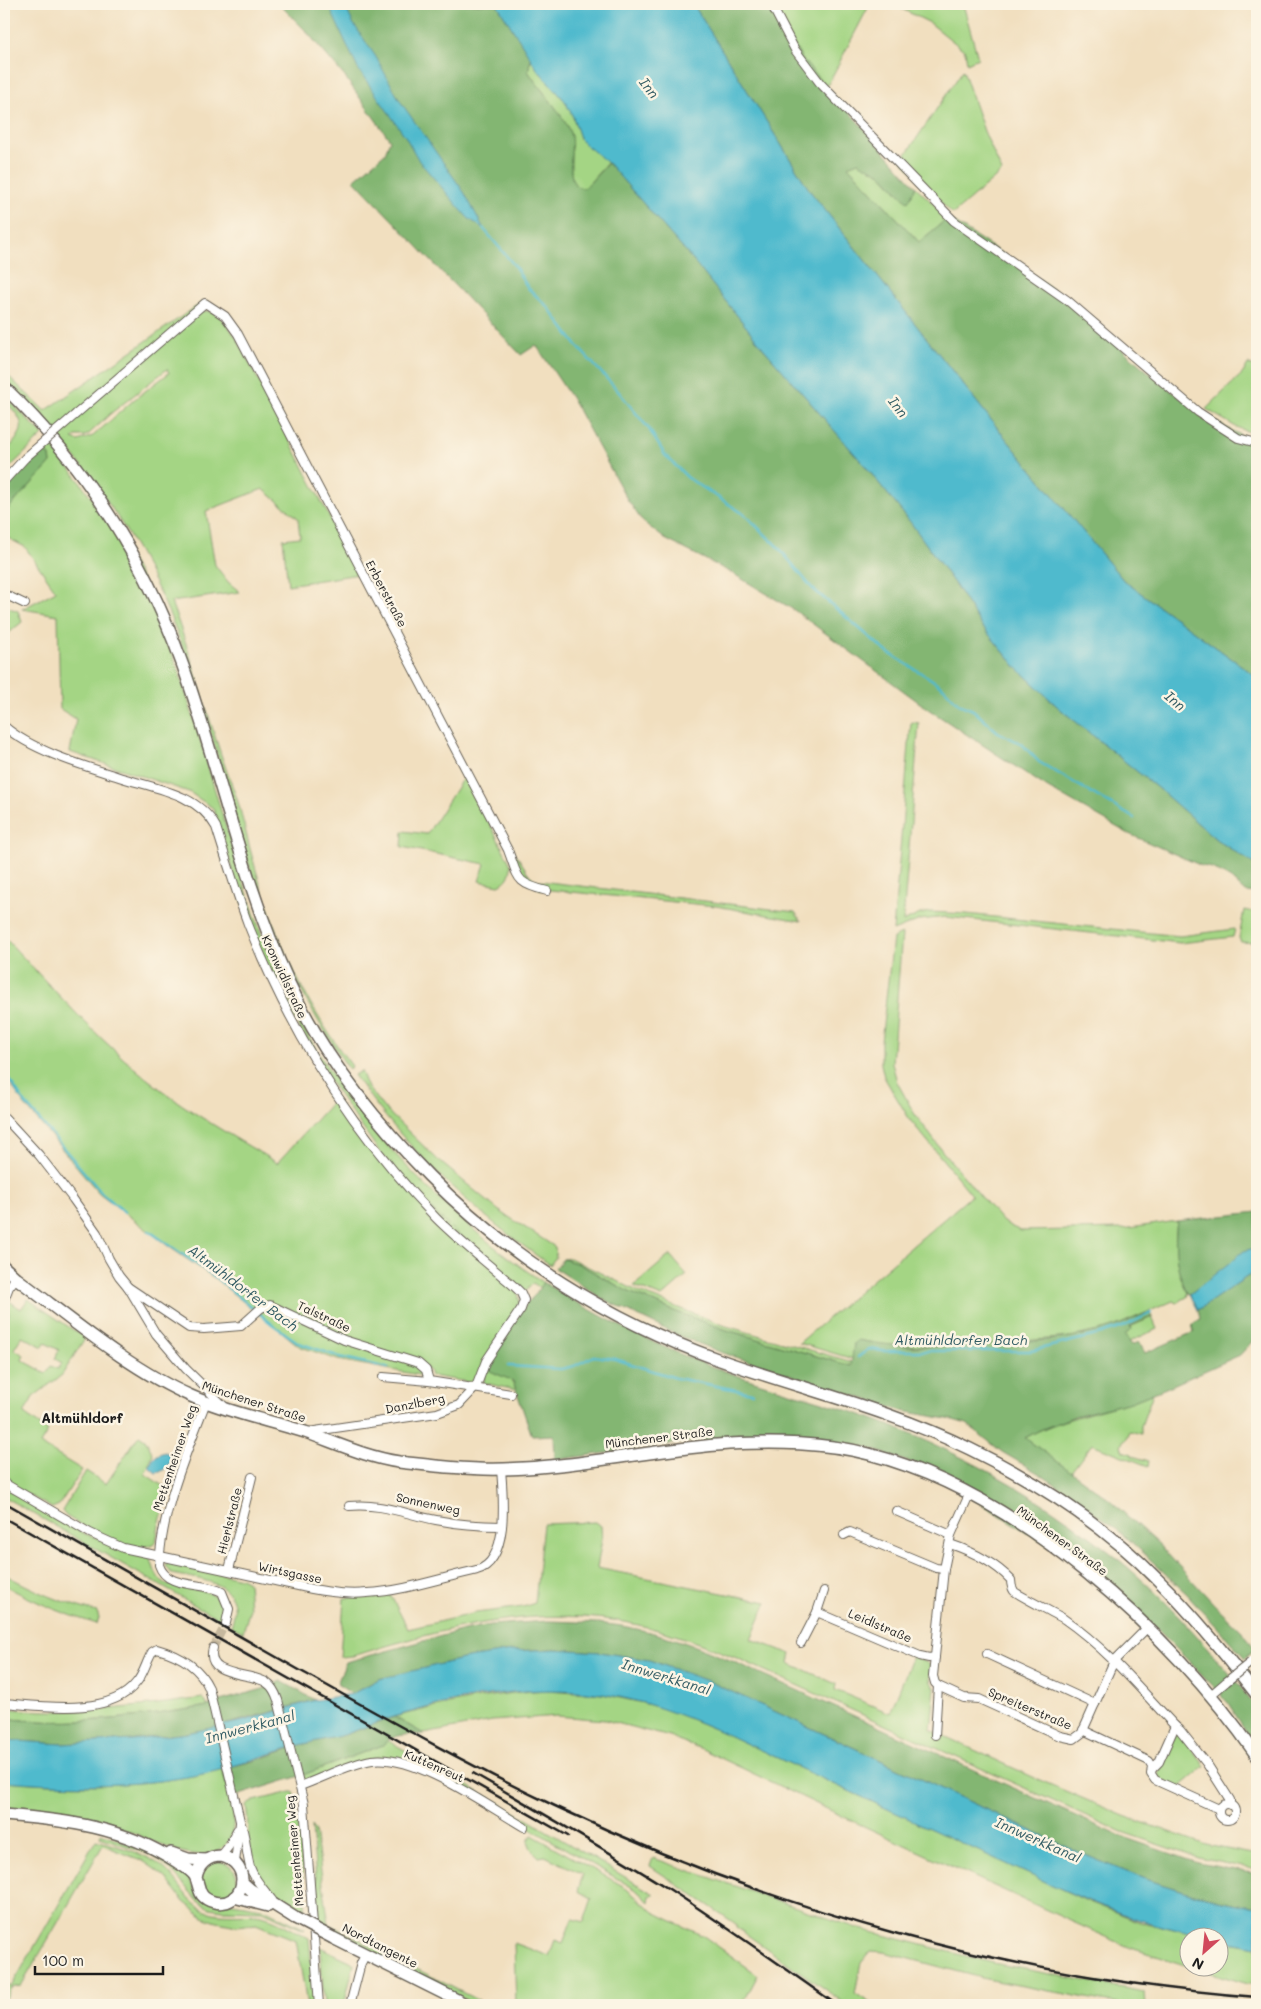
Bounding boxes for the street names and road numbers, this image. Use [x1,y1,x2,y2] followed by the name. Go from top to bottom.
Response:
[363,557,411,630] street label: Erberstraße
[259,932,311,1021] street label: Kronwidlstraße
[295,1297,354,1335] street label: Talstraße
[200,1377,308,1425] street label: Münchener Straße
[384,1389,446,1417] street label: Danzlberg
[148,1402,200,1513] street label: Mettenheimer Weg
[604,1422,714,1452] street label: Münchener Straße
[213,1486,245,1556] street label: Hierlstraße
[395,1488,462,1518] street label: Sonnenweg
[1014,1502,1111,1579] street label: Münchener Straße
[257,1557,324,1587] street label: Wirtsgasse
[846,1604,915,1646] street label: Leidlstraße
[986,1683,1075,1733] street label: Spreiterstraße
[402,1745,467,1785] street label: Kuttenreut
[281,1795,307,1907] street label: Mettenheimer Weg
[340,1919,421,1971] street label: Nordtangente

